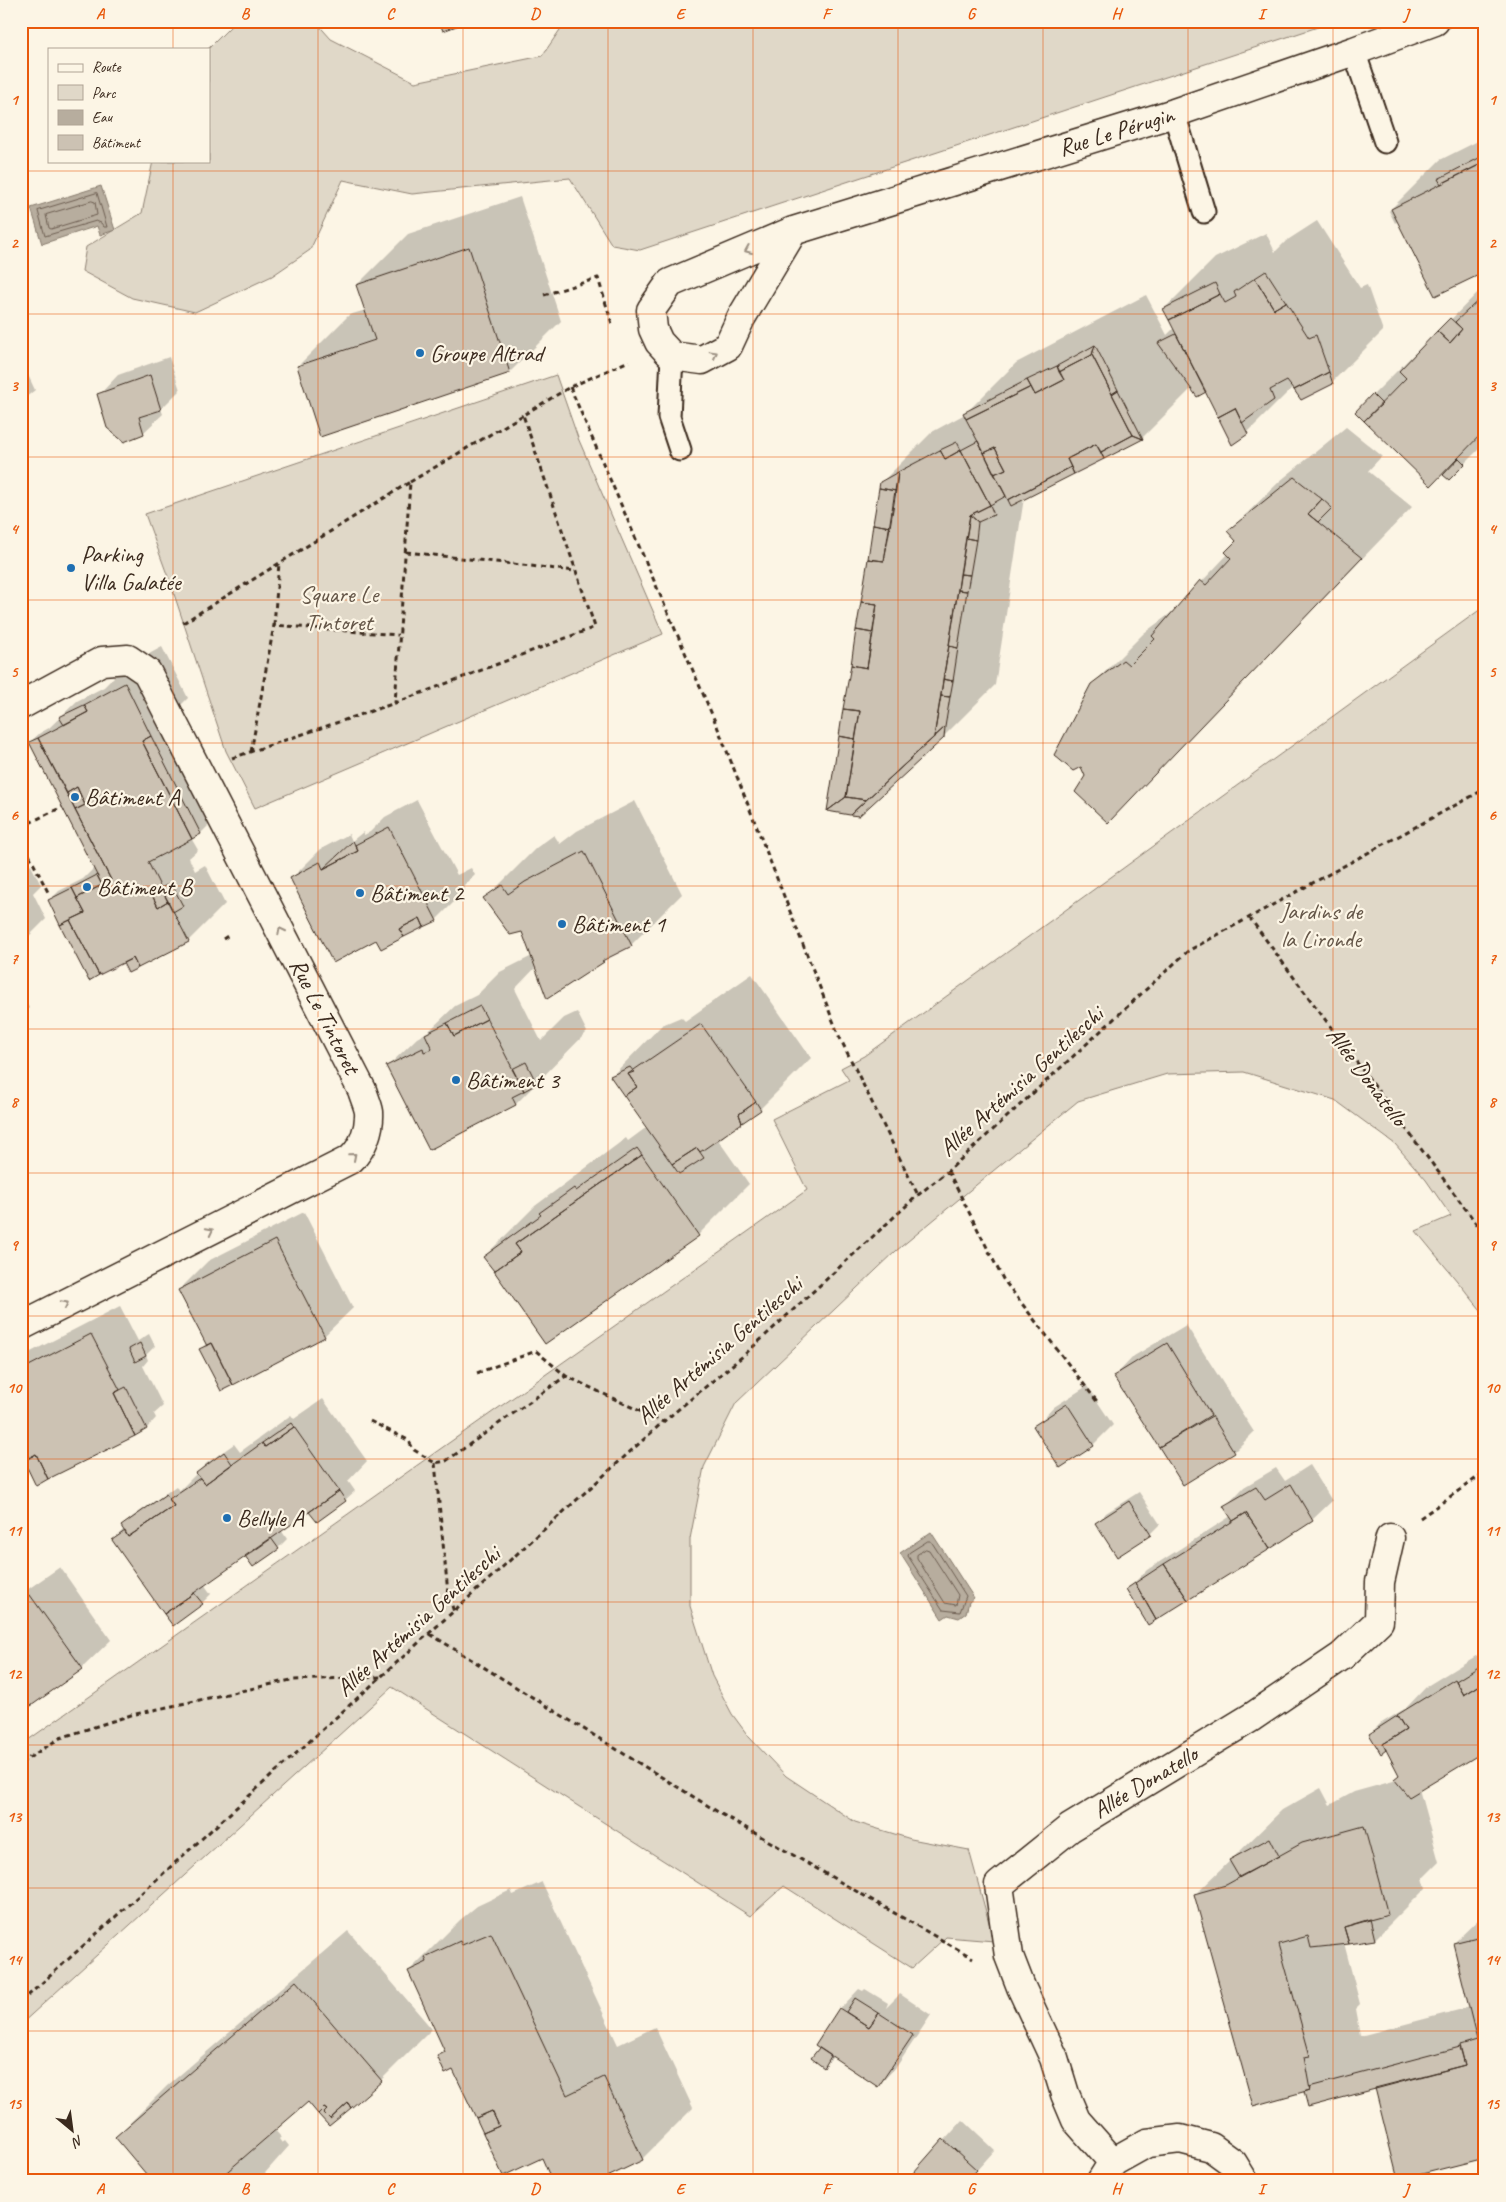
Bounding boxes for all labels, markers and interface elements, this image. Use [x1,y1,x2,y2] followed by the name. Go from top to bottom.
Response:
[96,4,106,24] text: A
[241,4,251,24] text: B
[386,4,396,24] text: C
[530,4,541,24] text: D
[676,4,687,24] text: E
[822,4,833,24] text: F
[967,4,977,24] text: G
[1111,4,1123,24] text: H
[1258,4,1268,24] text: I
[1402,4,1411,24] text: J
[48,48,210,162] legend
[92,58,122,77] text: Route
[92,84,116,103] text: Parc
[10,90,19,110] text: 1
[1488,90,1497,110] text: 1
[1055,99,1178,163] street label: Rue Le Pérugin
[92,108,113,127] text: Eau
[92,134,142,153] text: Bâtiment
[10,233,19,253] text: 2
[1488,233,1497,253] text: 2
[745,244,753,254] one-way arrow
[430,338,547,368] place label: Groupe Altrad
[414,347,426,359] marker: Groupe Altrad
[709,350,718,360] one-way arrow
[10,376,19,396] text: 3
[1488,376,1497,396] text: 3
[10,519,19,539] text: 4
[1488,519,1497,539] text: 4
[81,539,183,597] place label: Parking Villa Galatée
[65,562,77,574] marker: Parking Villa Galatée
[300,579,381,637] park label: Square Le Tintoret
[11,662,20,682] text: 5
[1489,662,1498,682] text: 5
[85,782,181,812] place label: Bâtiment A
[69,791,81,803] marker: Bâtiment A
[10,805,19,825] text: 6
[1488,805,1497,825] text: 6
[97,872,194,902] place label: Bâtiment B
[370,878,466,908] place label: Bâtiment 2
[81,881,93,893] marker: Bâtiment B
[354,887,366,899] marker: Bâtiment 2
[1279,896,1364,954] park label: Jardins de la Lironde
[572,909,667,939] place label: Bâtiment 1
[556,918,568,930] marker: Bâtiment 1
[277,927,287,936] one-way arrow
[10,949,19,969] text: 7
[1488,949,1497,969] text: 7
[283,953,368,1081] street label: Rue Le Tintoret
[933,998,1111,1163] street label: Allée Artémisia Gentileschi
[1320,1020,1416,1134] street label: Allée Donatello
[466,1065,562,1095] place label: Bâtiment 3
[450,1074,462,1086] marker: Bâtiment 3
[10,1092,19,1112] text: 8
[1488,1092,1497,1112] text: 8
[348,1152,357,1161] one-way arrow
[204,1227,213,1237] one-way arrow
[10,1235,19,1255] text: 9
[1488,1235,1497,1255] text: 9
[630,1268,810,1430] street label: Allée Artémisia Gentileschi
[60,1300,69,1310] one-way arrow
[7,1378,23,1398] text: 10
[1485,1378,1501,1398] text: 10
[237,1503,304,1533] place label: Bellyle A
[221,1512,233,1524] marker: Bellyle A
[7,1521,23,1541] text: 11
[1485,1521,1501,1541] text: 11
[330,1538,508,1703] street label: Allée Artémisia Gentileschi
[7,1664,23,1684] text: 12
[1485,1664,1501,1684] text: 12
[1087,1738,1205,1825] street label: Allée Donatello
[7,1807,23,1827] text: 13
[1485,1807,1501,1827] text: 13
[7,1950,23,1970] text: 14
[1485,1950,1501,1970] text: 14
[7,2094,23,2114] text: 15
[1485,2094,1501,2114] text: 15
[48,2104,98,2154] north arrow
[68,2131,86,2152] text: N
[96,2179,106,2199] text: A
[241,2179,251,2199] text: B
[386,2179,396,2199] text: C
[530,2179,541,2199] text: D
[676,2179,687,2199] text: E
[822,2179,833,2199] text: F
[967,2179,977,2199] text: G
[1111,2179,1123,2199] text: H
[1258,2179,1268,2199] text: I
[1402,2179,1411,2199] text: J

